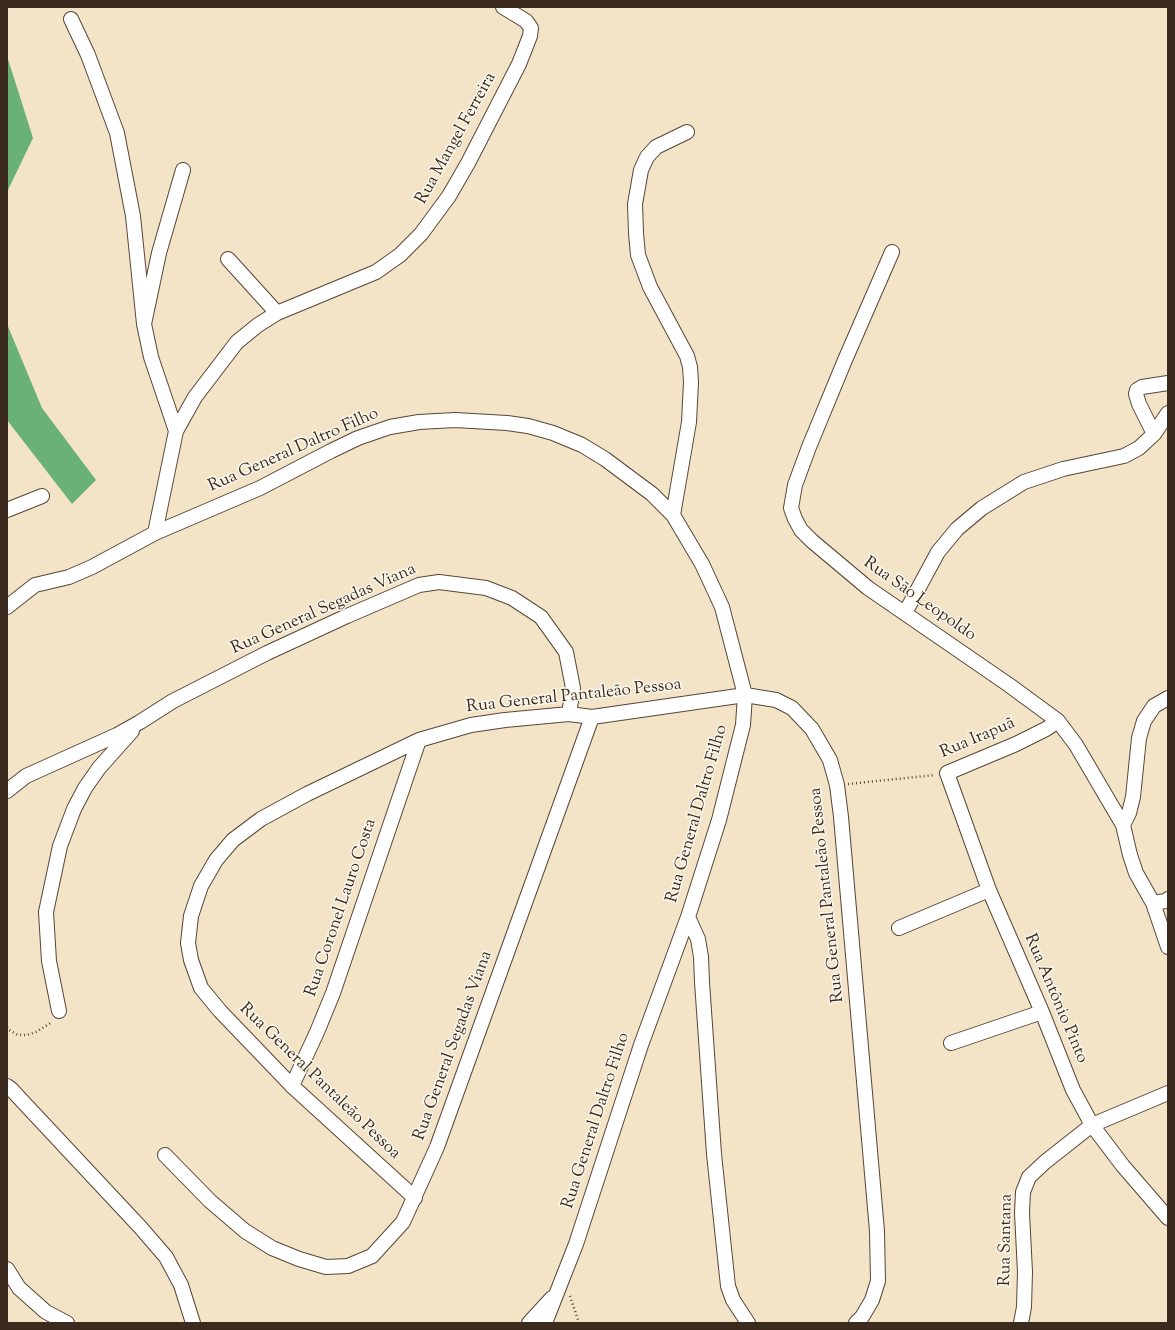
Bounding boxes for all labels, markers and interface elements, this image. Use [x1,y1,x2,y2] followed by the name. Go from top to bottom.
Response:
[412,70,502,208] street label: Rua Mangel Ferreira
[206,404,382,498] street label: Rua General Daltro Filho
[859,554,979,646] street label: Rua São Leopoldo
[228,560,420,660] street label: Rua General Segadas Viana
[465,676,683,718] street label: Rua General Pantaleão Pessoa
[937,714,1019,764] street label: Rua Irapuã
[663,723,733,905] street label: Rua General Daltro Filho
[807,786,849,1004] street label: Rua General Pantaleão Pessoa
[302,816,382,1000] street label: Rua Coronel Lauro Costa
[1019,931,1091,1067] street label: Rua Antônio Pinto
[410,948,498,1144] street label: Rua General Segadas Viana
[234,1000,404,1164] street label: Rua General Pantaleão Pessoa
[559,1030,635,1212] street label: Rua General Daltro Filho
[996,1194,1018,1286] street label: Rua Santana

